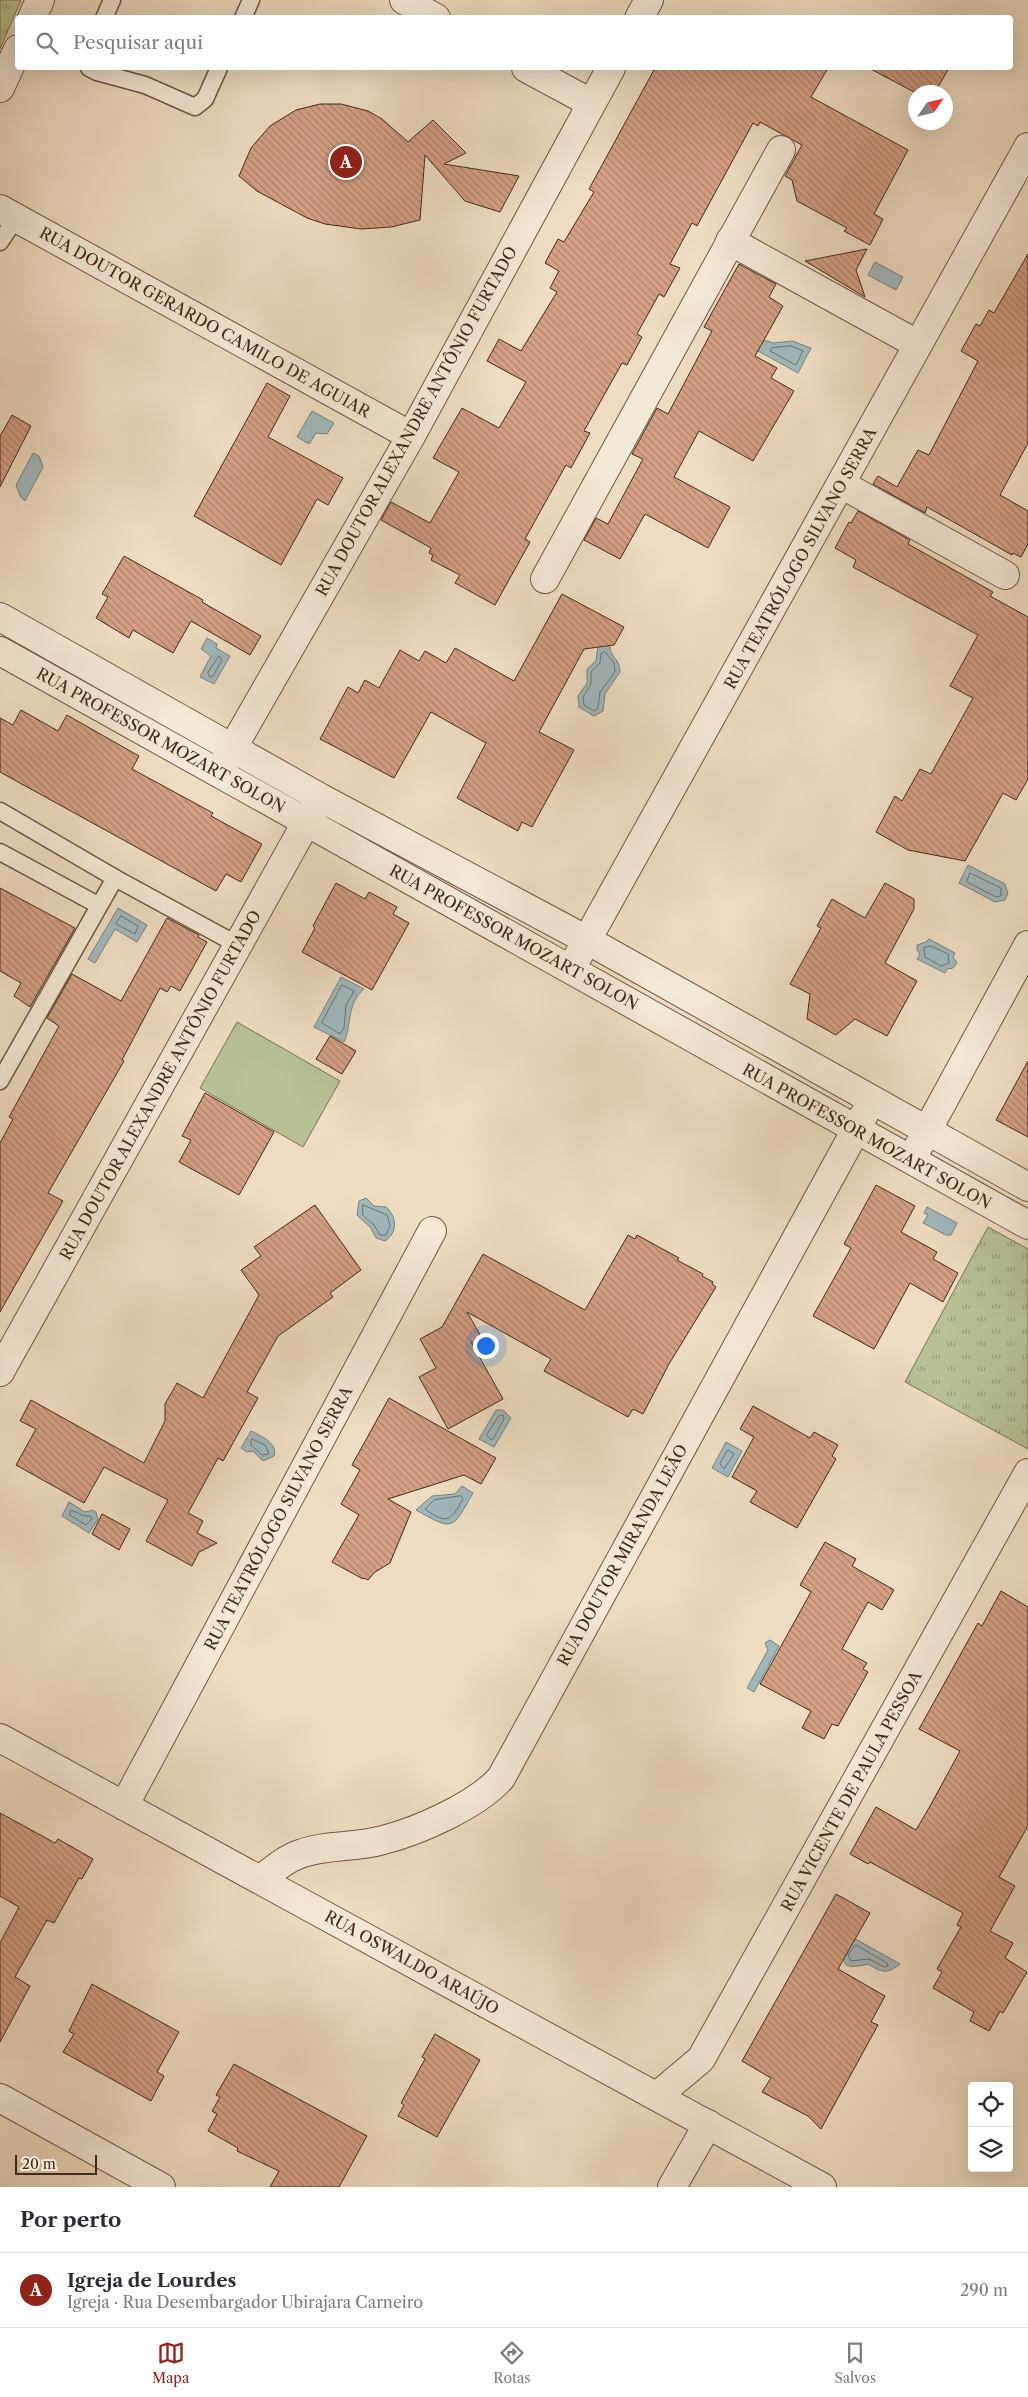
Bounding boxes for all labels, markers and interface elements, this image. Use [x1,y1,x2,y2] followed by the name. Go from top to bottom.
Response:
[15,15,1013,70] search box
[33,29,61,57] icon: search
[73,31,203,54] text: Pesquisar aqui
[908,85,953,130] north arrow
[330,143,362,181] pin: A
[36,222,375,422] street label: RUA DOUTOR GERARDO CAMILO DE AGUIAR
[311,243,521,599] street label: RUA DOUTOR ALEXANDRE ANTÔNIO FURTADO
[719,423,881,692] street label: RUA TEATRÓLOGO SILVANO SERRA
[33,663,289,817] street label: RUA PROFESSOR MOZART SOLON
[386,860,642,1014] street label: RUA PROFESSOR MOZART SOLON
[55,907,265,1263] street label: RUA DOUTOR ALEXANDRE ANTÔNIO FURTADO
[739,1059,995,1213] street label: RUA PROFESSOR MOZART SOLON
[473,1333,499,1359] your location
[200,1381,357,1654] street label: RUA TEATRÓLOGO SILVANO SERRA
[552,1440,692,1670] street label: RUA DOUTOR MIRANDA LEÃO
[776,1666,926,1915] street label: RUA VICENTE DE PAULA PESSOA
[321,1906,503,2018] street label: RUA OSWALDO ARAÚJO
[968,2082,1013,2172] map controls
[968,2082,1013,2127] button: locate
[968,2127,1013,2172] button: layers
[15,2152,98,2175] scale bar
[22,2155,56,2173] text: 20 m
[20,2207,121,2232] text: Por perto
[67,2269,236,2292] text: Igreja de Lourdes
[30,2280,42,2300] text: A
[960,2280,1008,2300] text: 290 m
[67,2292,423,2312] text: Igreja · Rua Desembargador Ubirajara Carneiro
[152,2339,189,2387] tab: Mapa
[493,2339,530,2387] tab: Rotas
[834,2339,876,2387] tab: Salvos

